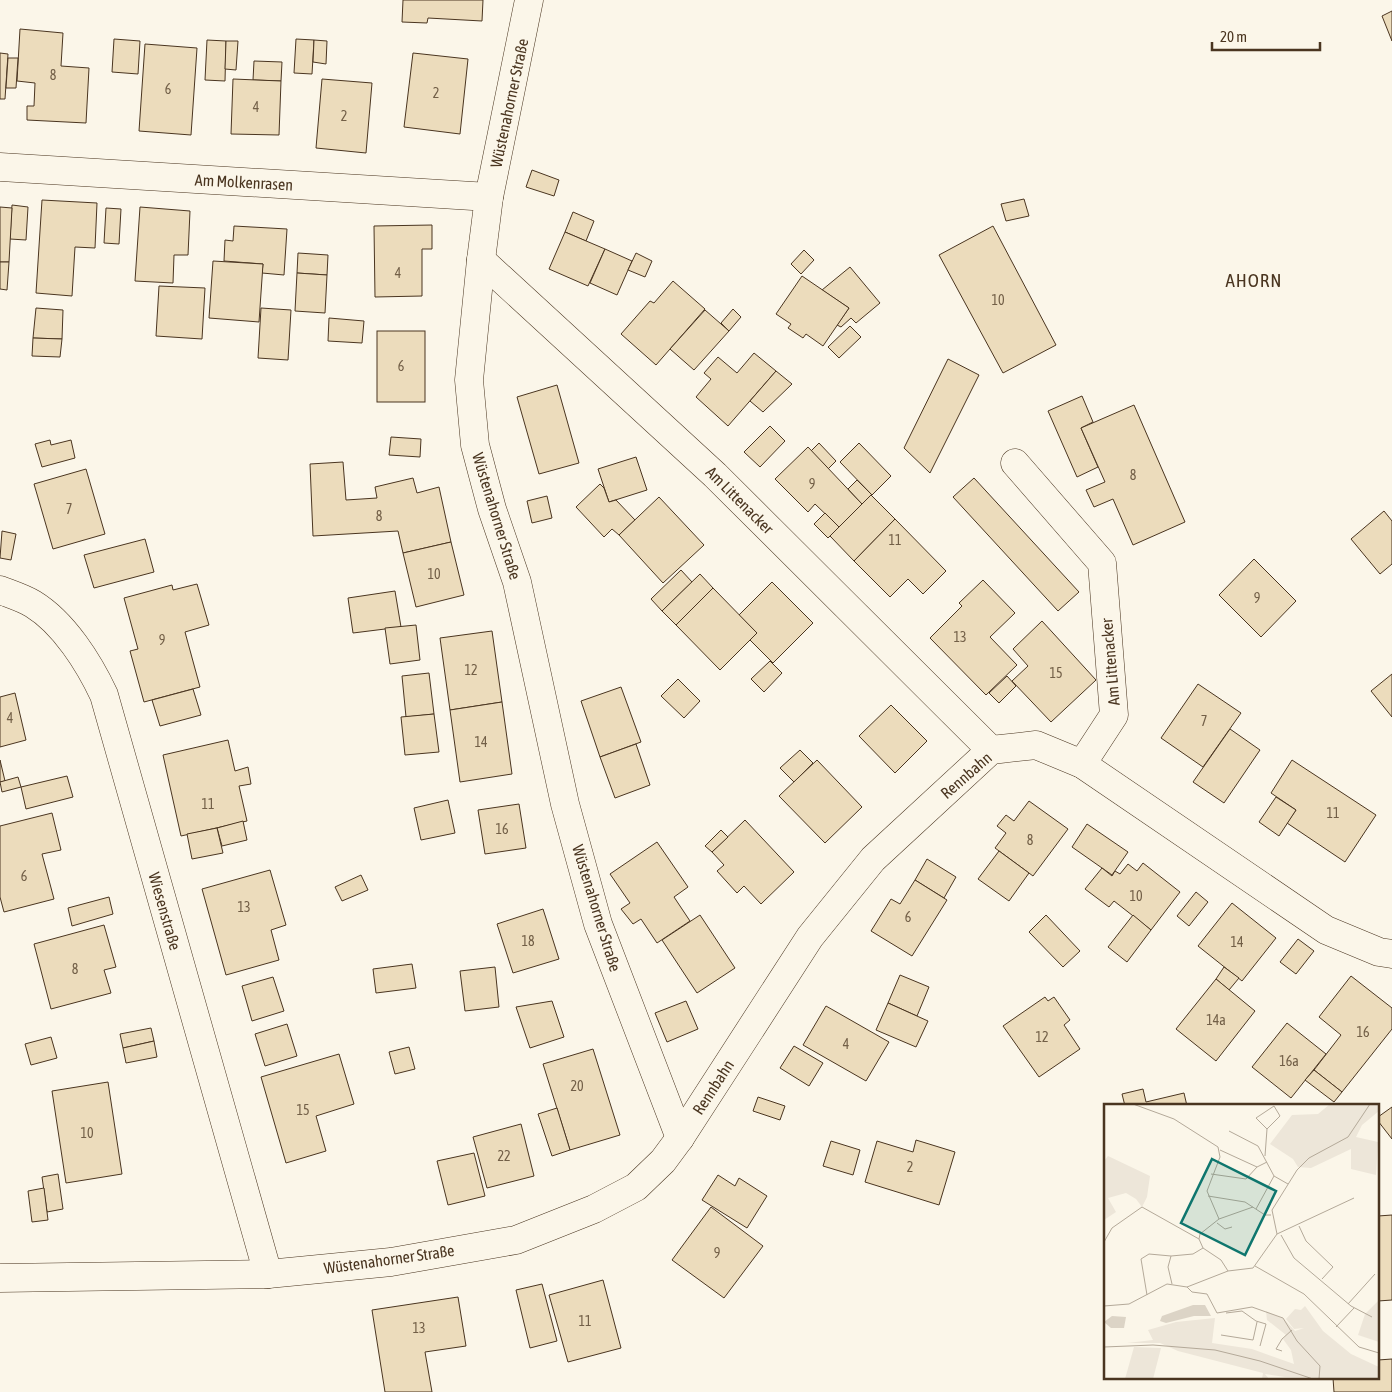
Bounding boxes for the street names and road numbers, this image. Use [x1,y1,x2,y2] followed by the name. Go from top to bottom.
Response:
[487,37,531,169] street label: Wüstenahorner Straße
[194,170,294,194] street label: Am Molkenrasen
[469,450,525,582] street label: Wüstenahorner Straße
[703,463,778,538] street label: Am Littenacker
[1097,617,1123,706] street label: Am Littenacker
[937,748,995,802] street label: Rennbahn
[569,842,625,974] street label: Wüstenahorner Straße
[145,870,185,952] street label: Wiesenstraße
[689,1056,737,1118] street label: Rennbahn
[323,1241,455,1277] street label: Wüstenahorner Straße

